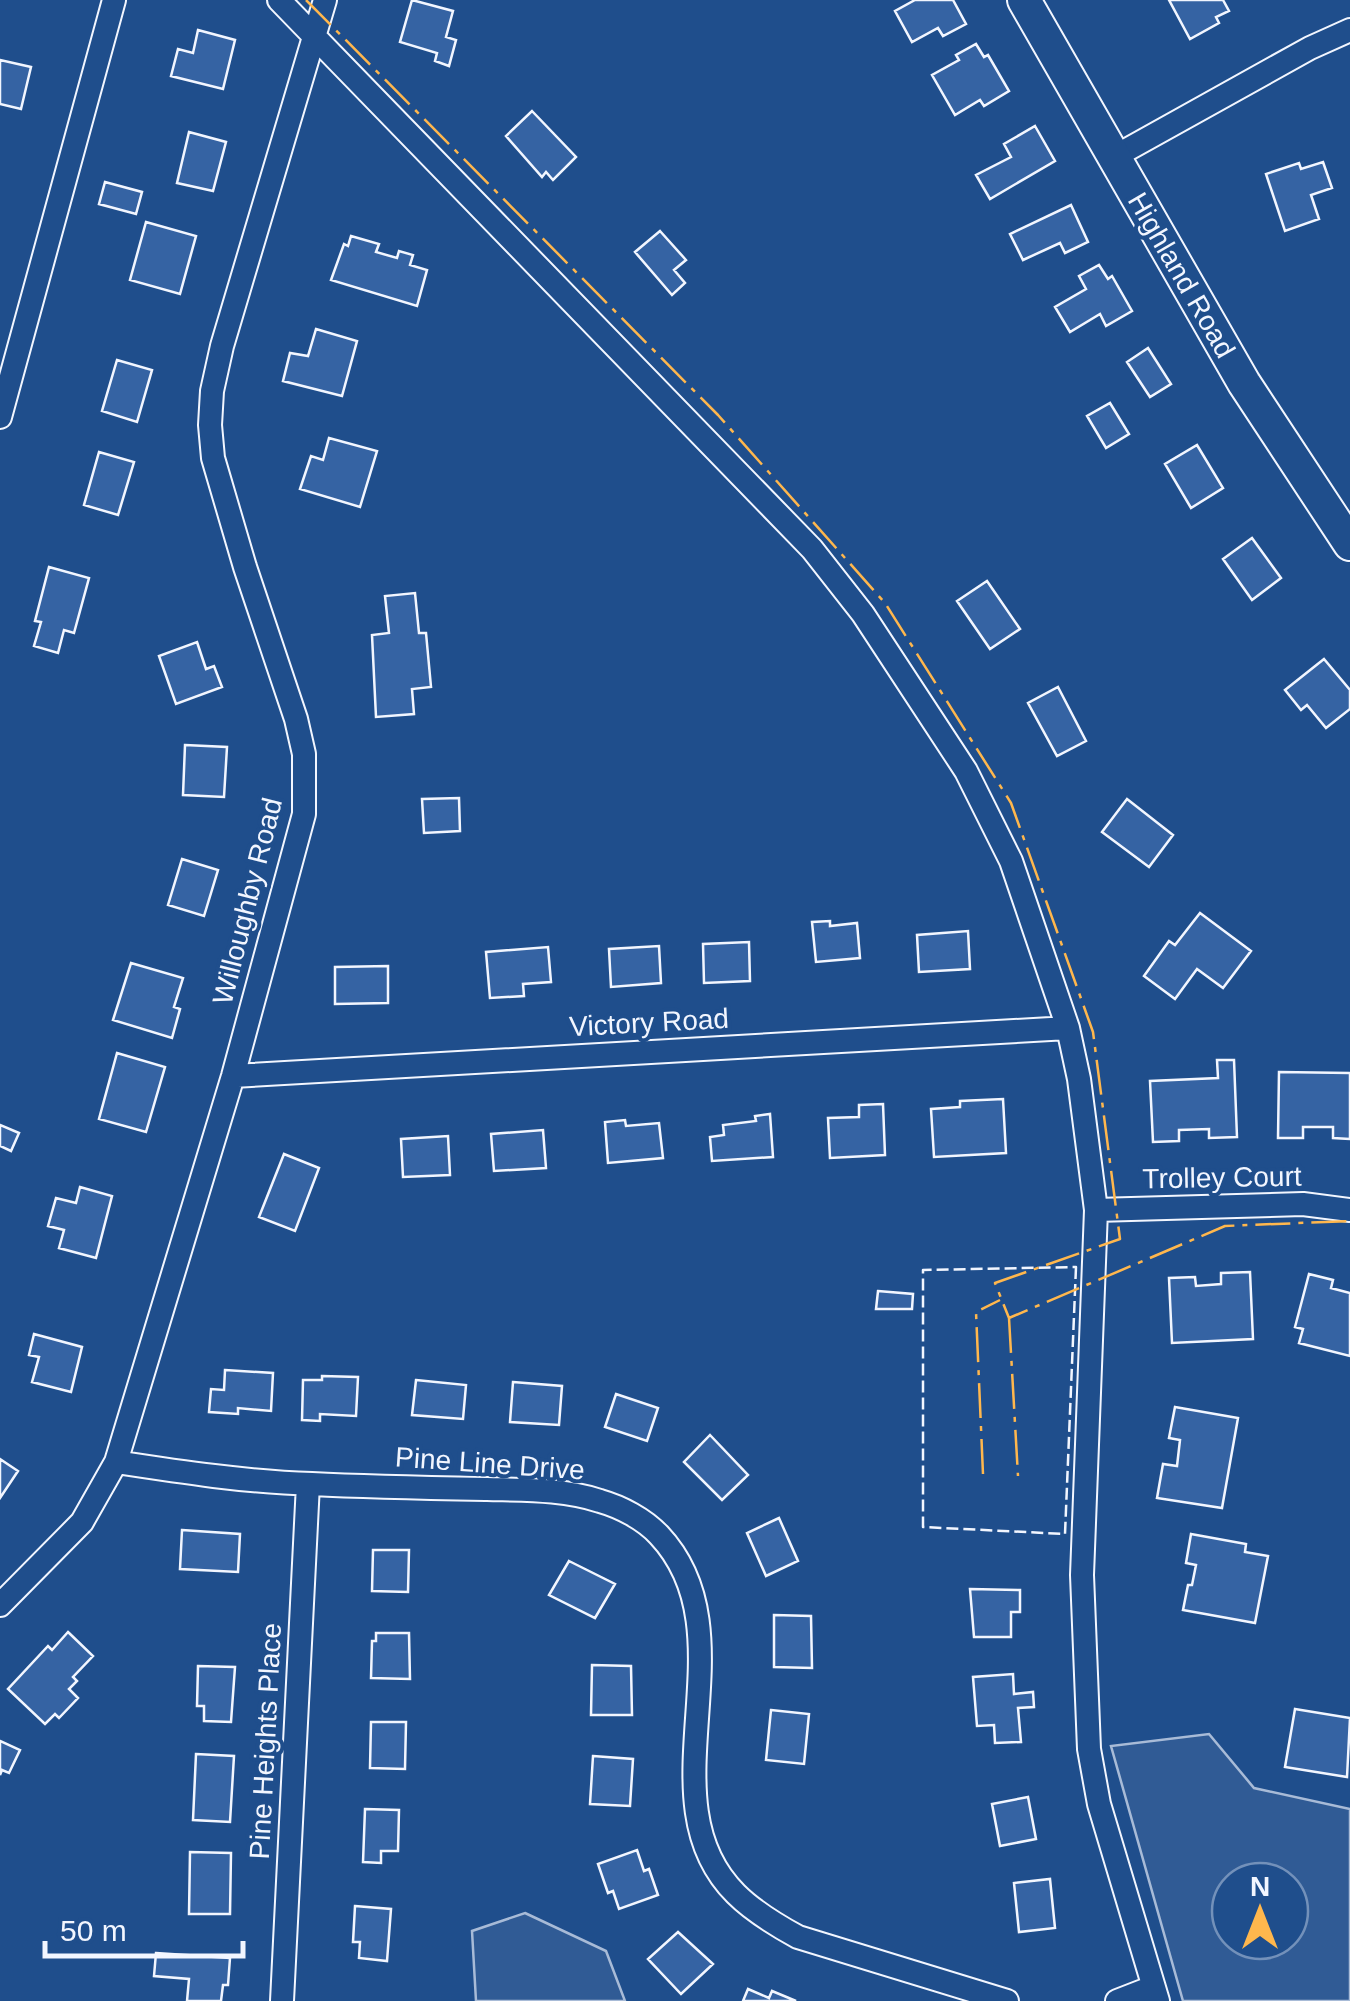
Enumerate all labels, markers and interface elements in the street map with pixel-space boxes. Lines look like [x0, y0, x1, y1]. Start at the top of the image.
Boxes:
street label: Highland Road [1122, 187, 1241, 363]
street label: Willoughby Road [207, 795, 288, 1008]
street label: Victory Road [568, 1003, 730, 1042]
street label: Trolley Court [1142, 1161, 1302, 1194]
street label: Pine Line Drive [394, 1441, 586, 1486]
street label: Pine Heights Place [244, 1622, 287, 1860]
north arrow [1210, 1861, 1310, 1961]
text: N [1250, 1871, 1270, 1902]
scale bar [45, 1896, 242, 1958]
text: 50 m [60, 1914, 127, 1947]

